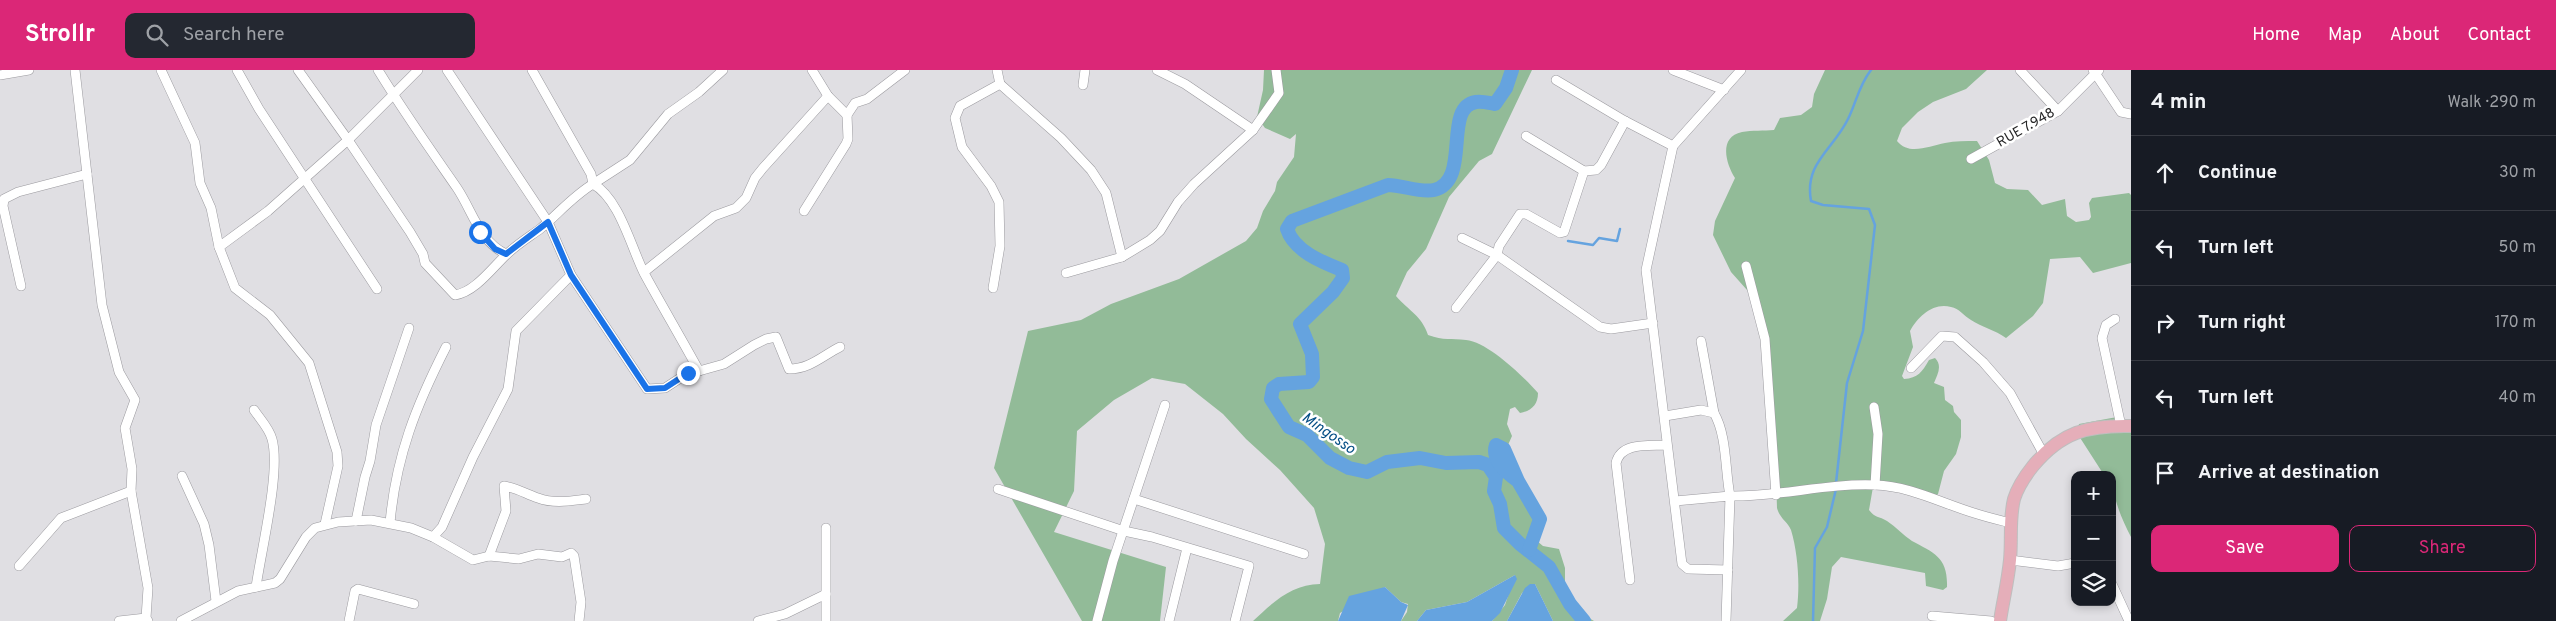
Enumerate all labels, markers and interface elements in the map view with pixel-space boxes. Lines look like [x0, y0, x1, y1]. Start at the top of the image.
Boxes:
search box [125, 13, 475, 58]
text: Strollr [25, 20, 95, 50]
icon: search [143, 21, 171, 49]
text: Search here [183, 23, 284, 47]
text: Home [2252, 24, 2300, 47]
text: Map [2328, 24, 2362, 47]
text: About [2390, 24, 2439, 47]
text: Contact [2467, 24, 2531, 47]
text: 4 min [2151, 89, 2207, 116]
text: Walk · 290 m [2448, 93, 2536, 113]
street label: RUE 7.948 [1994, 104, 2058, 152]
icon: ahead [2151, 159, 2179, 187]
text: Continue [2198, 161, 2277, 185]
text: 30 m [2499, 163, 2536, 183]
route start [469, 221, 492, 244]
icon: left [2151, 234, 2179, 262]
text: Turn left [2198, 236, 2274, 260]
text: 50 m [2499, 238, 2536, 258]
icon: right [2151, 309, 2179, 337]
text: Turn right [2198, 311, 2286, 335]
text: 170 m [2495, 313, 2536, 333]
route end [677, 362, 700, 385]
icon: left [2151, 384, 2179, 412]
text: Turn left [2198, 386, 2274, 410]
text: 40 m [2498, 388, 2536, 408]
water label: Mingosso [1298, 409, 1358, 459]
icon: arrive [2151, 459, 2179, 487]
text: Arrive at destination [2198, 461, 2379, 485]
map controls [2071, 471, 2116, 606]
button: + [2071, 471, 2116, 516]
button: − [2071, 516, 2116, 561]
button: Save [2151, 525, 2339, 572]
button: Share [2349, 525, 2536, 572]
button: layers [2071, 561, 2116, 606]

